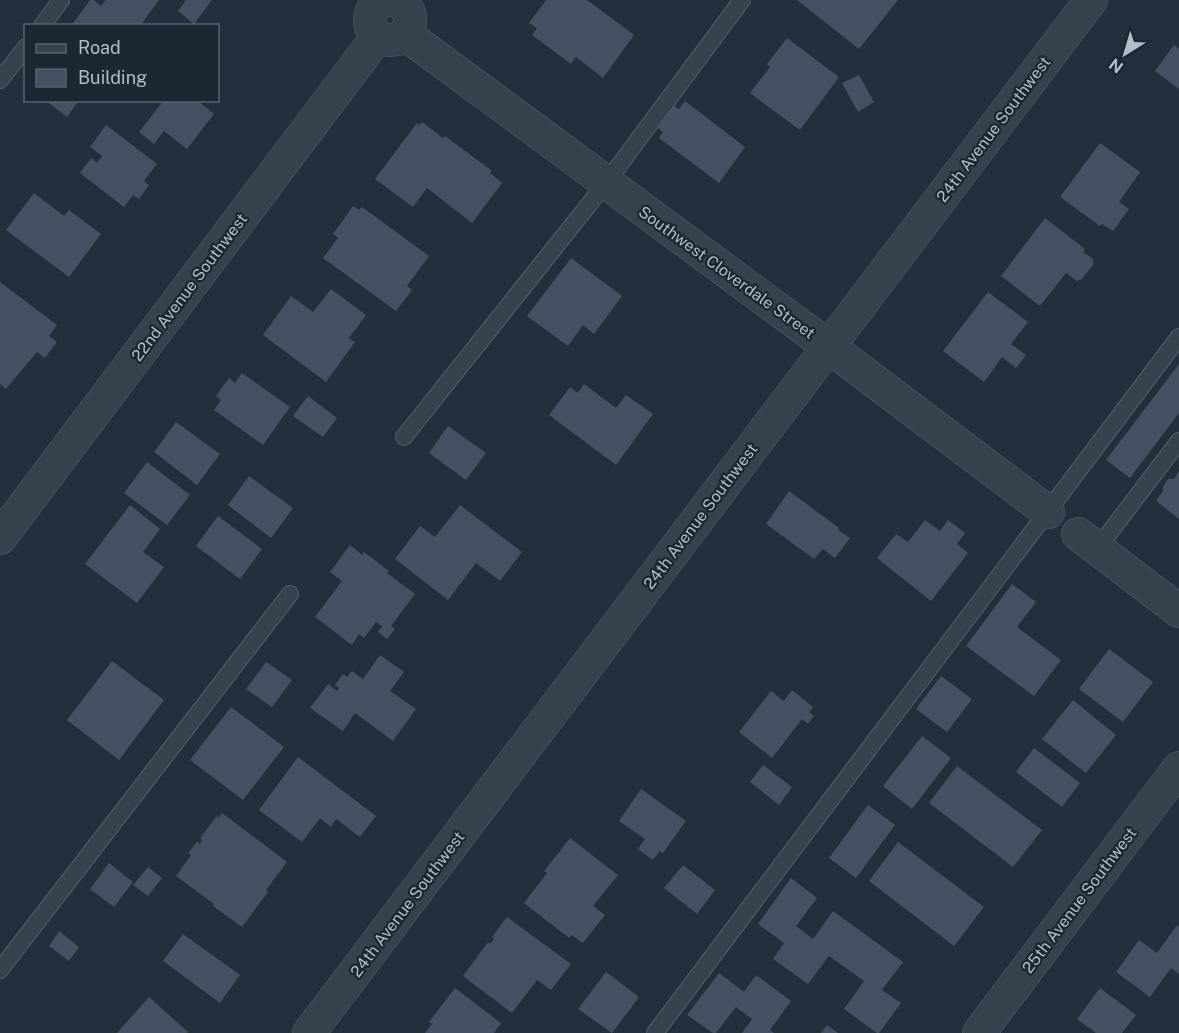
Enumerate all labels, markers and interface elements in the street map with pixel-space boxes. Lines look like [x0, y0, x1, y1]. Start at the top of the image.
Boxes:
legend [24, 24, 219, 102]
north arrow [1095, 24, 1155, 84]
text: Road [78, 37, 121, 58]
street label: 24th Avenue Southwest [932, 53, 1054, 206]
text: N [1106, 54, 1127, 77]
text: Building [78, 67, 147, 88]
street label: Southwest Cloverdale Street [635, 202, 819, 343]
street label: 22nd Avenue Southwest [128, 210, 251, 365]
street label: 24th Avenue Southwest [639, 440, 761, 593]
street label: 25th Avenue Southwest [1018, 824, 1140, 977]
street label: 24th Avenue Southwest [346, 828, 468, 981]

